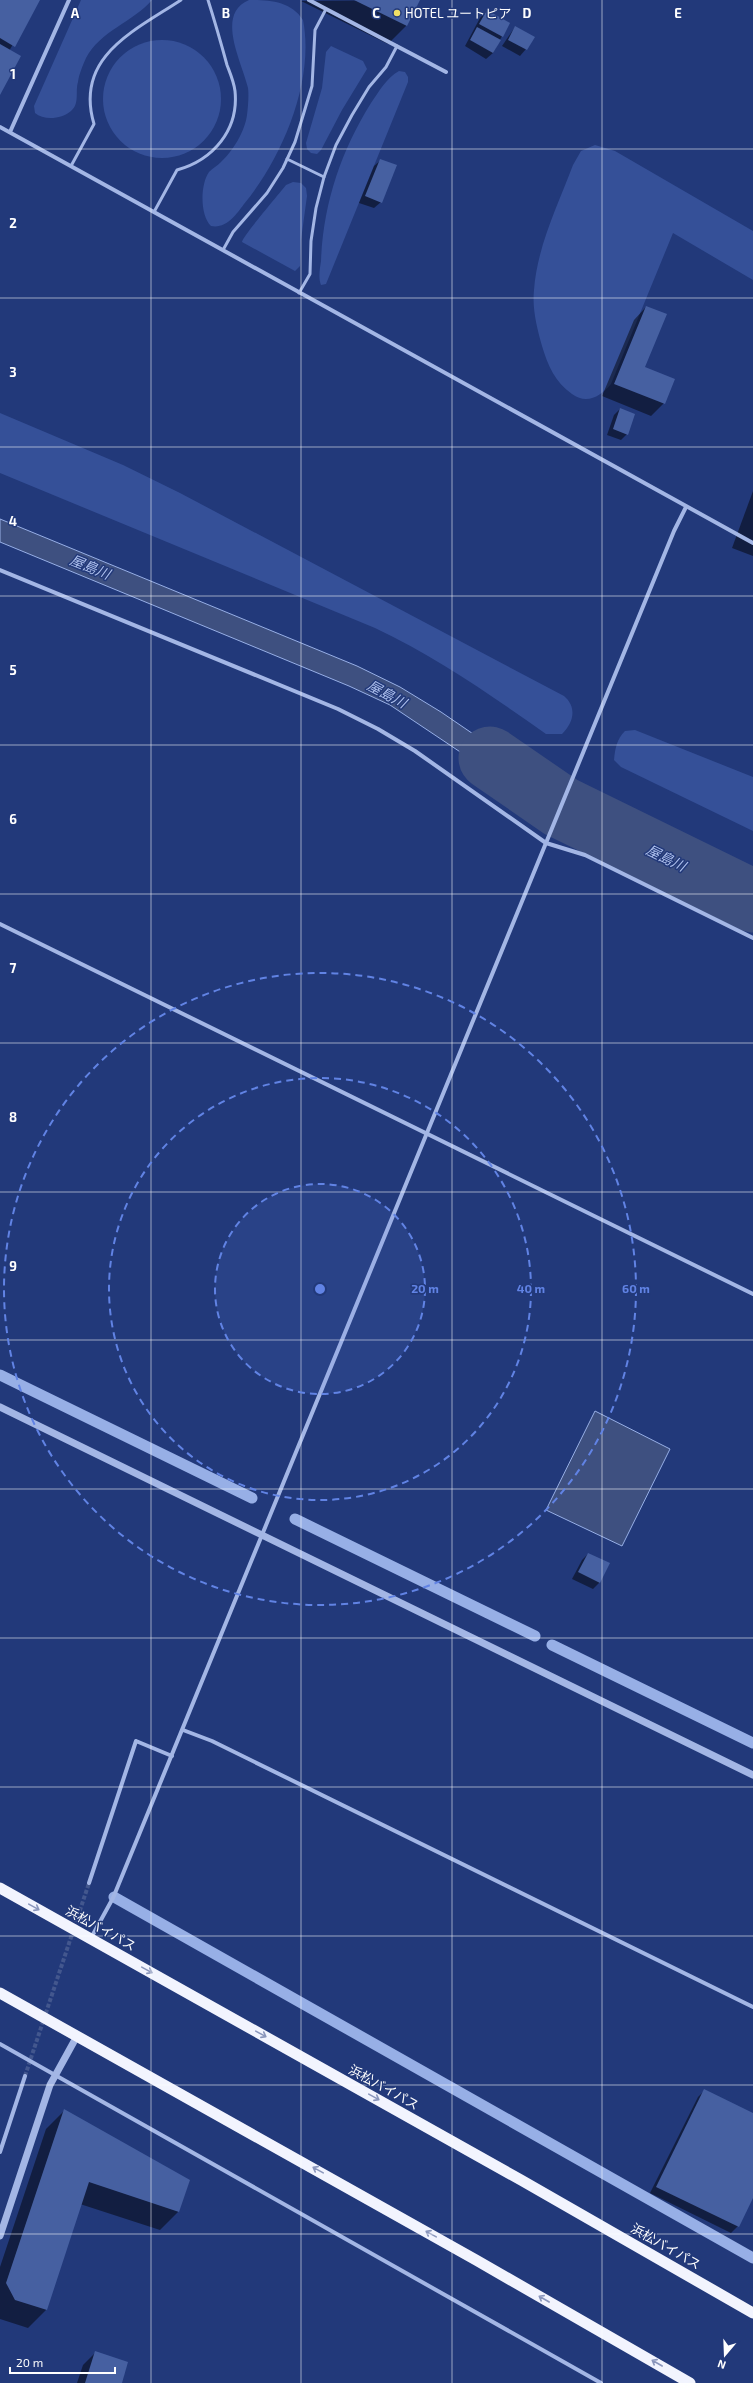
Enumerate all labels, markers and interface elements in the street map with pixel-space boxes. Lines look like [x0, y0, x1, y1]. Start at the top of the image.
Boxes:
text: A [71, 5, 80, 21]
text: B [222, 5, 230, 21]
text: C [372, 5, 380, 21]
place label: HOTEL ユートピア [405, 5, 511, 21]
text: D [523, 5, 532, 21]
text: E [674, 5, 682, 21]
marker: HOTEL ユートピア [392, 8, 402, 18]
text: 1 [10, 66, 16, 82]
text: 2 [9, 215, 17, 231]
text: 3 [9, 364, 17, 380]
text: 4 [9, 513, 17, 529]
water label: 屋島川 [68, 551, 115, 583]
text: 5 [9, 662, 17, 678]
water label: 屋島川 [365, 676, 412, 712]
text: 6 [9, 811, 17, 827]
water label: 屋島川 [644, 841, 691, 875]
text: 7 [10, 960, 17, 976]
text: 8 [9, 1109, 17, 1125]
text: 9 [9, 1258, 17, 1274]
text: 20 m [411, 1281, 439, 1295]
text: 40 m [517, 1281, 545, 1295]
text: 60 m [622, 1281, 650, 1295]
centre of rings [313, 1282, 327, 1296]
street label: 浜松バイパス [63, 1902, 139, 1954]
one-way arrow [28, 1903, 40, 1911]
one-way arrow [141, 1967, 153, 1975]
one-way arrow [255, 2030, 267, 2038]
street label: 浜松バイパス [346, 2061, 422, 2113]
one-way arrow [368, 2094, 380, 2102]
one-way arrow [312, 2166, 324, 2174]
street label: 浜松バイパス [628, 2220, 704, 2272]
one-way arrow [425, 2230, 437, 2238]
one-way arrow [538, 2294, 550, 2302]
north arrow [705, 2335, 745, 2375]
scale bar [10, 2349, 115, 2375]
text: 20 m [16, 2355, 43, 2369]
text: N [716, 2357, 727, 2372]
one-way arrow [651, 2359, 663, 2367]

